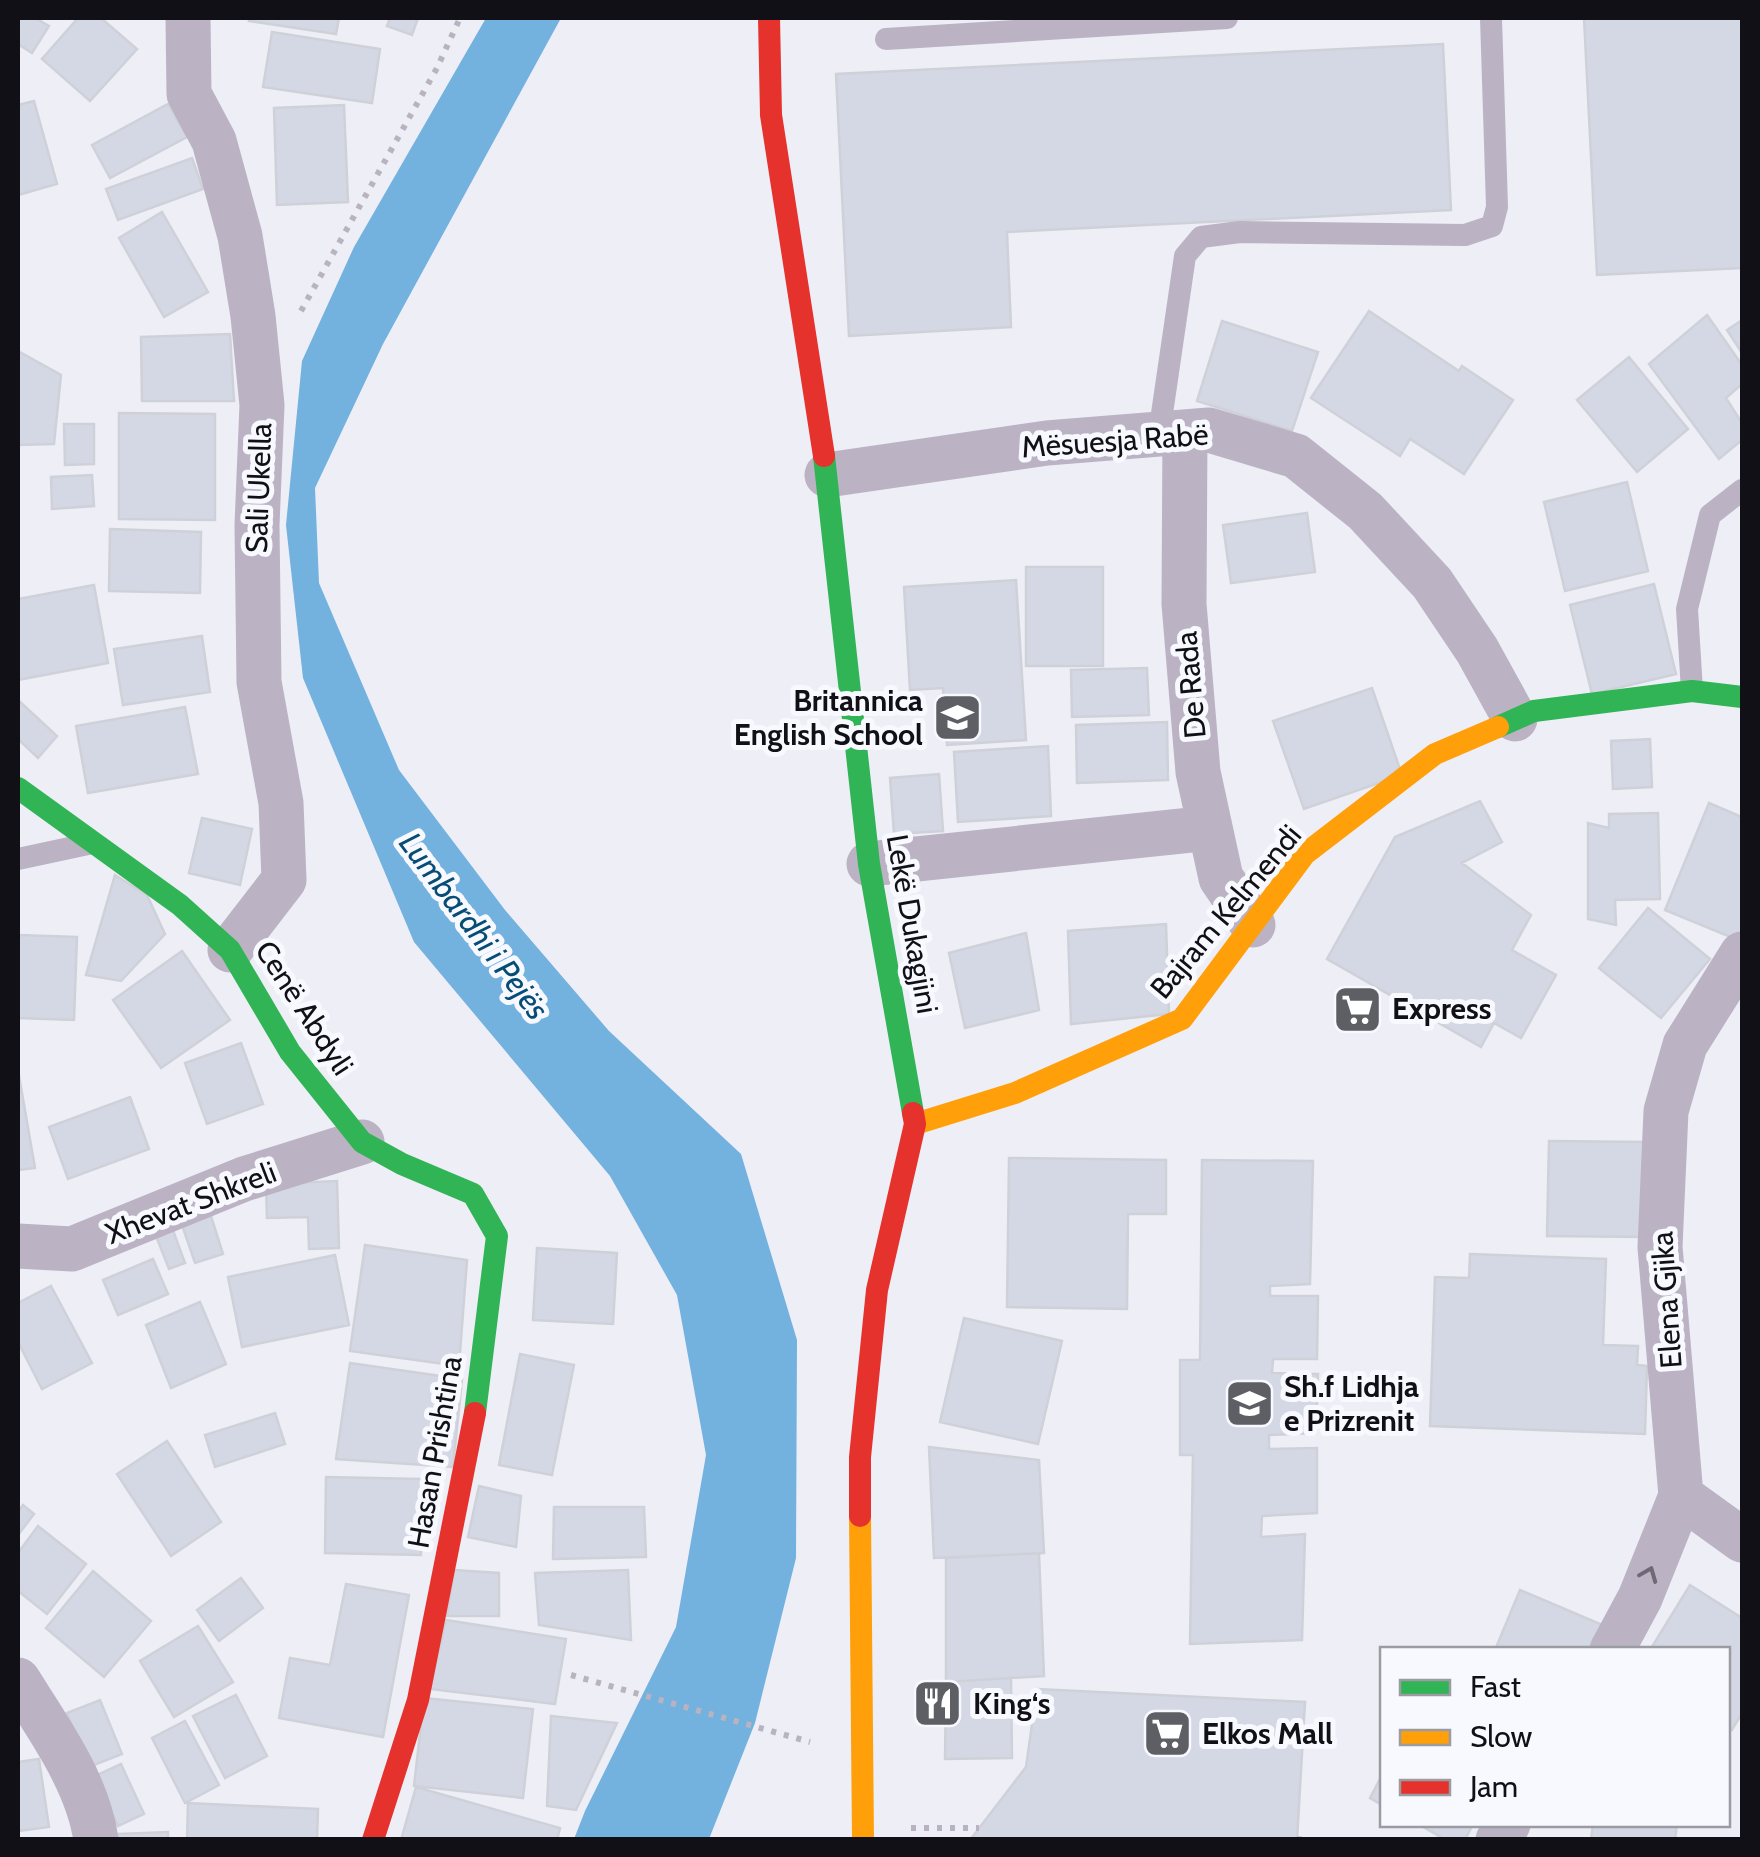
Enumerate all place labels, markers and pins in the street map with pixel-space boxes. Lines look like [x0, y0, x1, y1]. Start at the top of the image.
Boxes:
place label: Britannica English School [734, 682, 923, 753]
school or university icon: Britannica English School [932, 692, 984, 744]
supermarket icon: Express [1331, 983, 1383, 1035]
place label: Express [1392, 990, 1491, 1027]
place label: Sh.f Lidhja e Prizrenit [1284, 1368, 1419, 1439]
school or university icon: Sh.f Lidhja e Prizrenit [1223, 1378, 1275, 1430]
restaurant icon: King‘s [912, 1678, 964, 1730]
place label: King‘s [973, 1685, 1051, 1722]
supermarket icon: Elkos Mall [1141, 1708, 1193, 1760]
place label: Elkos Mall [1202, 1715, 1333, 1752]

